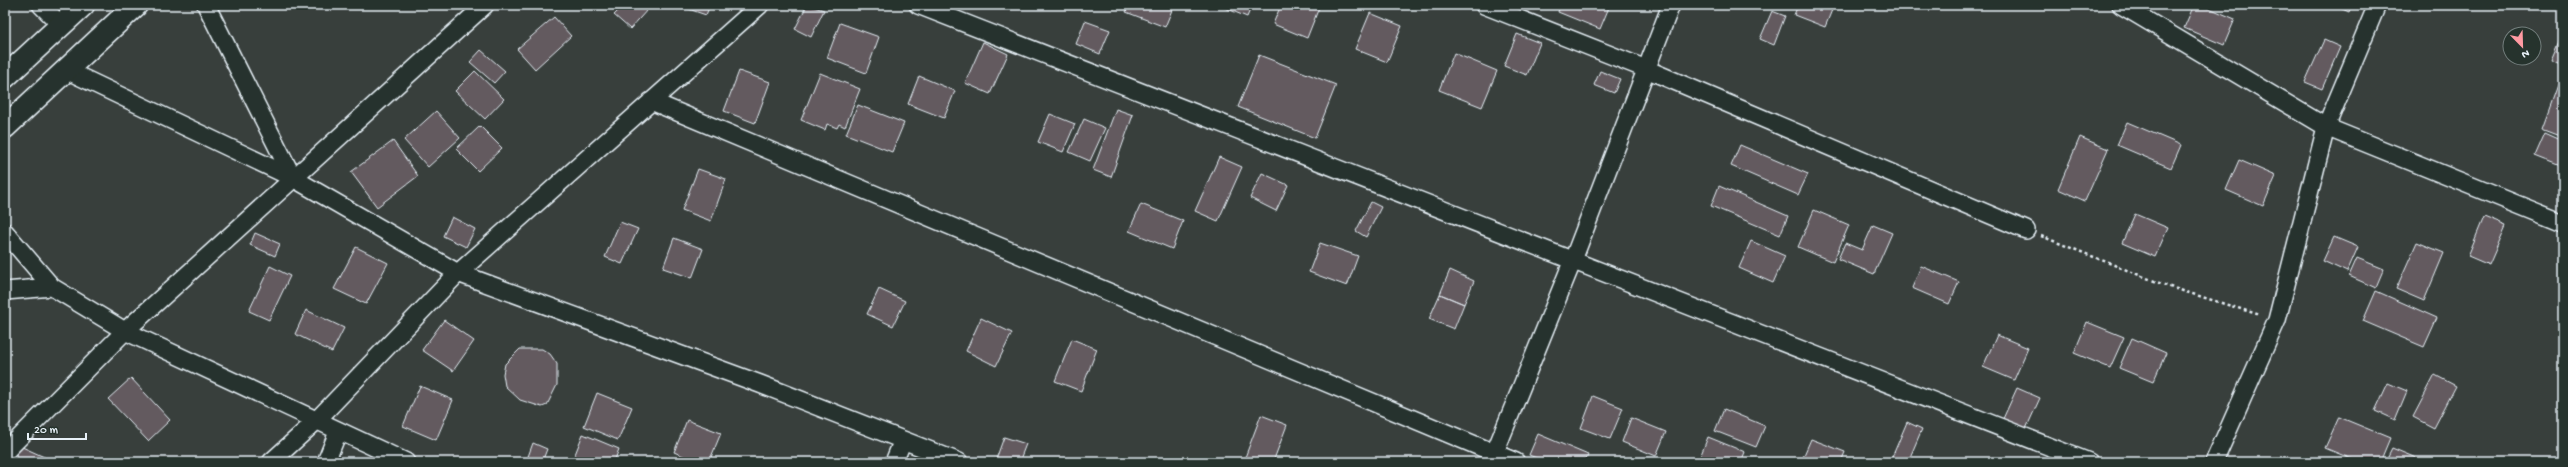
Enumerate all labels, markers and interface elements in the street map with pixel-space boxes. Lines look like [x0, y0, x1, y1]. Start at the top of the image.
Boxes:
north arrow [2502, 26, 2542, 66]
text: N [2519, 46, 2531, 60]
scale bar [28, 415, 86, 441]
text: 20 m [34, 424, 59, 438]

